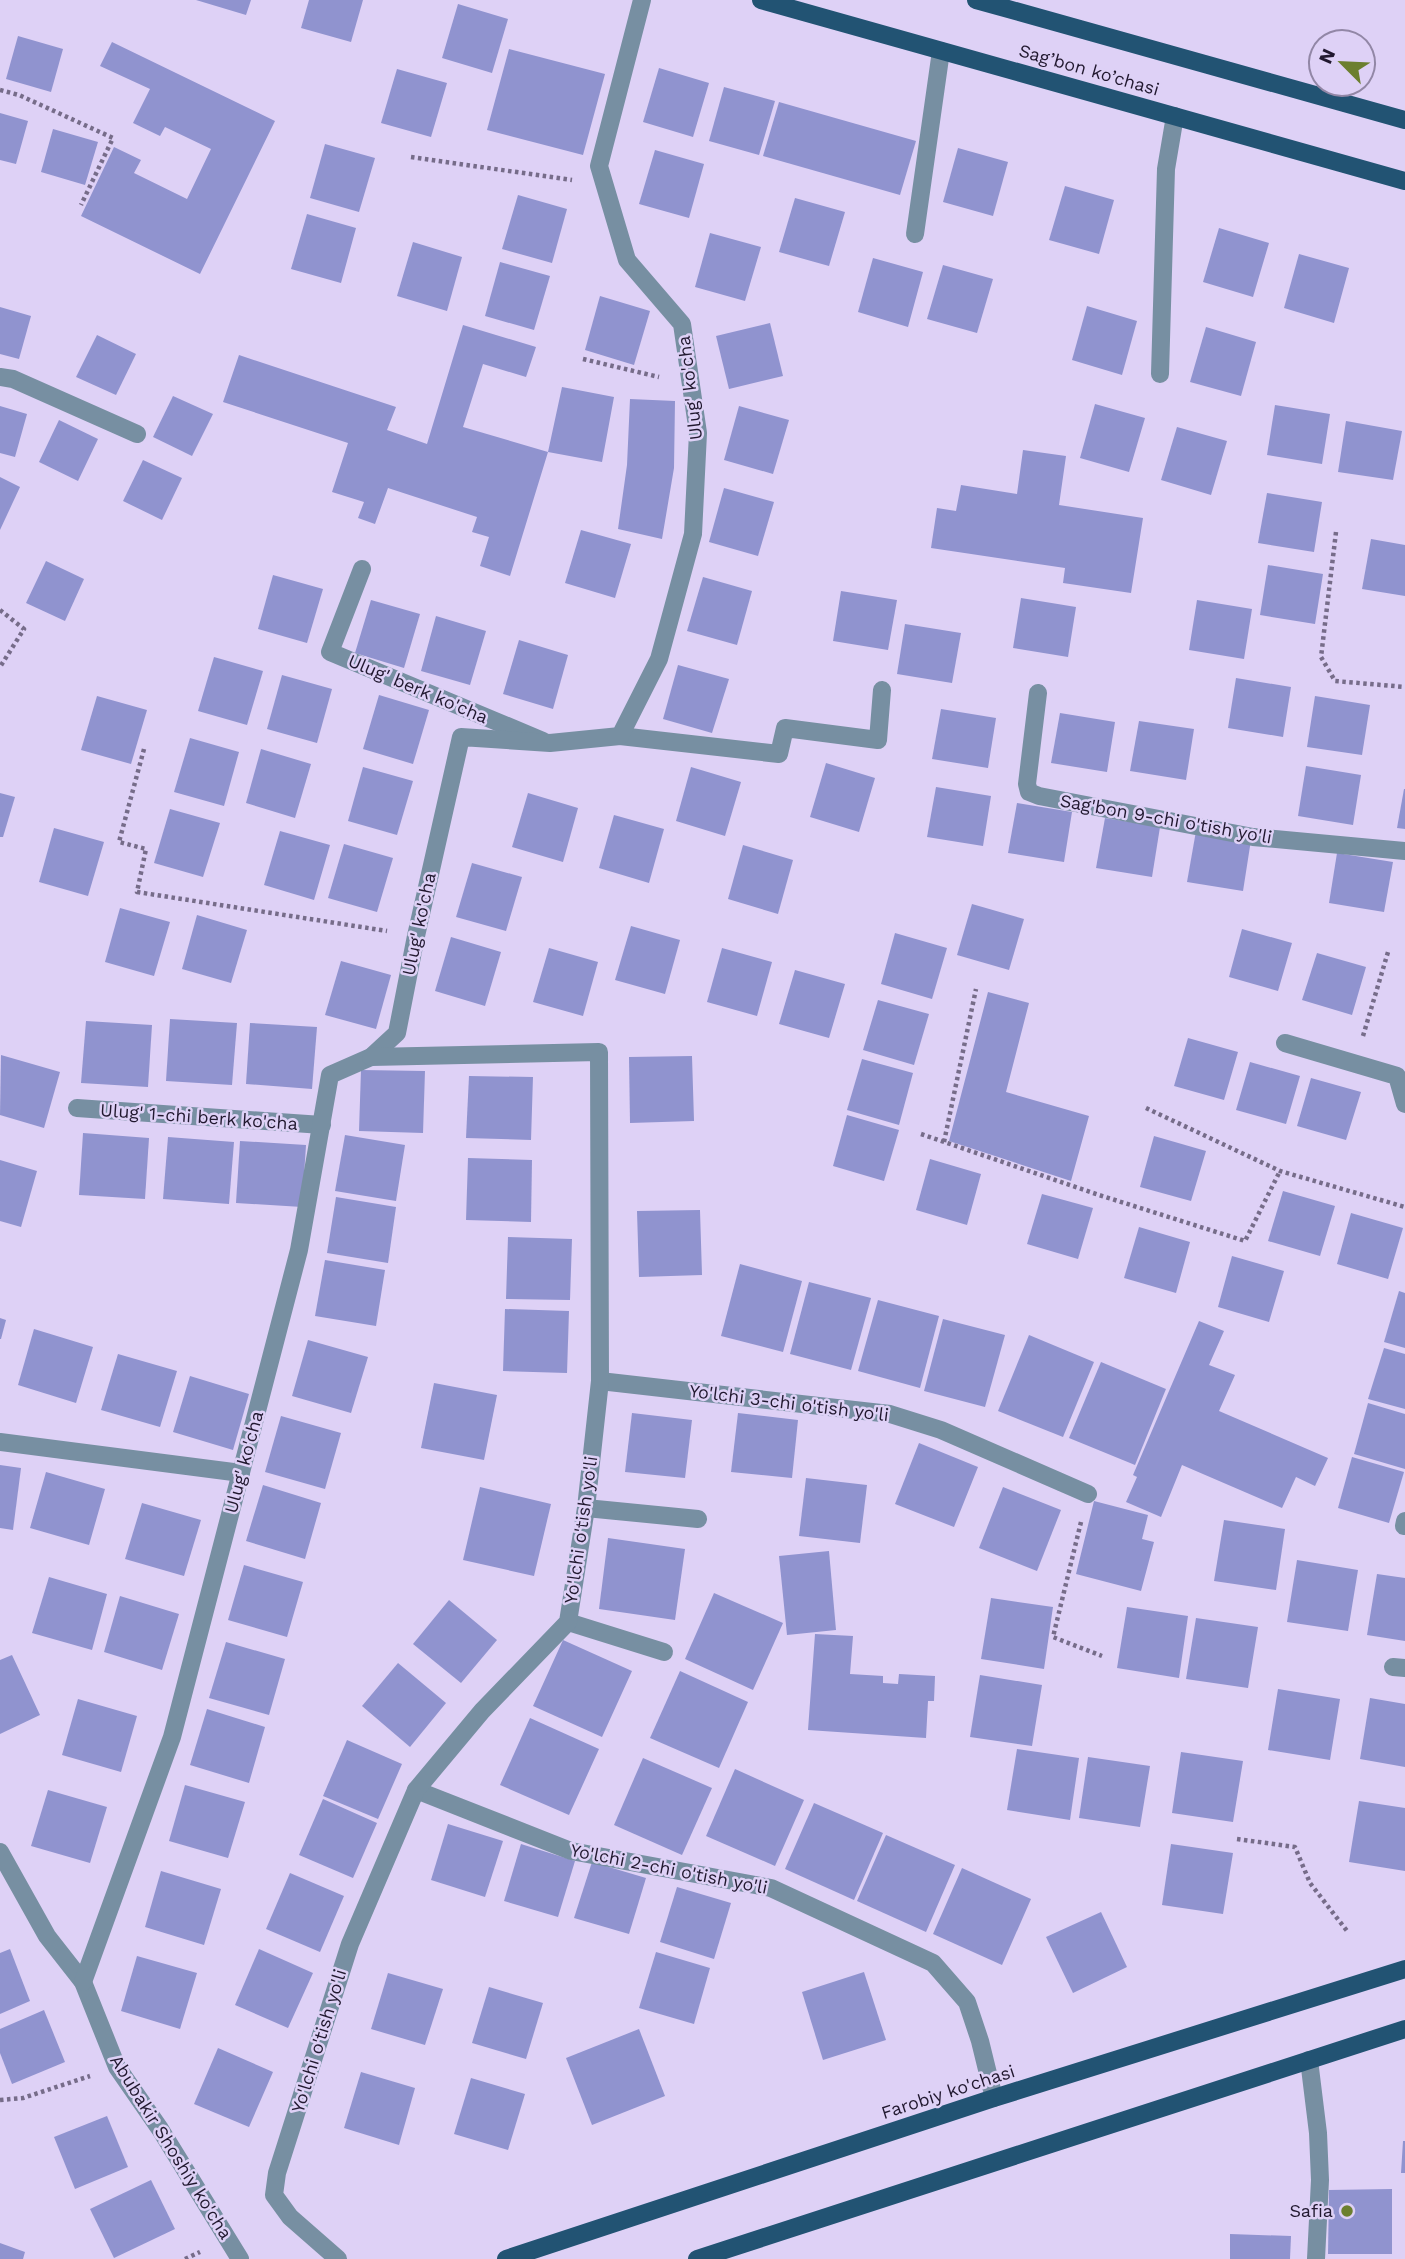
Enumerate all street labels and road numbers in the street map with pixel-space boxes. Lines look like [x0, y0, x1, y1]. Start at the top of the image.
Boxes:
street label: Sag’bon ko’chasi [1017, 39, 1162, 100]
street label: Ulug' ko'cha [673, 335, 706, 441]
street label: Ulug' berk ko'cha [345, 650, 491, 727]
street label: Sag'bon 9-chi o'tish yo'li [1058, 790, 1274, 848]
street label: Ulug' ko'cha [397, 870, 440, 977]
street label: Ulug' 1-chi berk ko'cha [100, 1099, 298, 1134]
street label: Yo'lchi 3-chi o'tish yo'li [688, 1380, 890, 1425]
street label: Ulug' ko'cha [220, 1408, 267, 1515]
street label: Yo'lchi o'tish yo'li [560, 1455, 601, 1605]
street label: Yo'lchi 2-chi o'tish yo'li [569, 1839, 769, 1898]
street label: Yo'lchi o'tish yo'li [287, 1967, 350, 2115]
street label: Abubakir Shoshiy ko'cha [106, 2051, 237, 2243]
street label: Farobiy ko'chasi [878, 2060, 1017, 2123]

